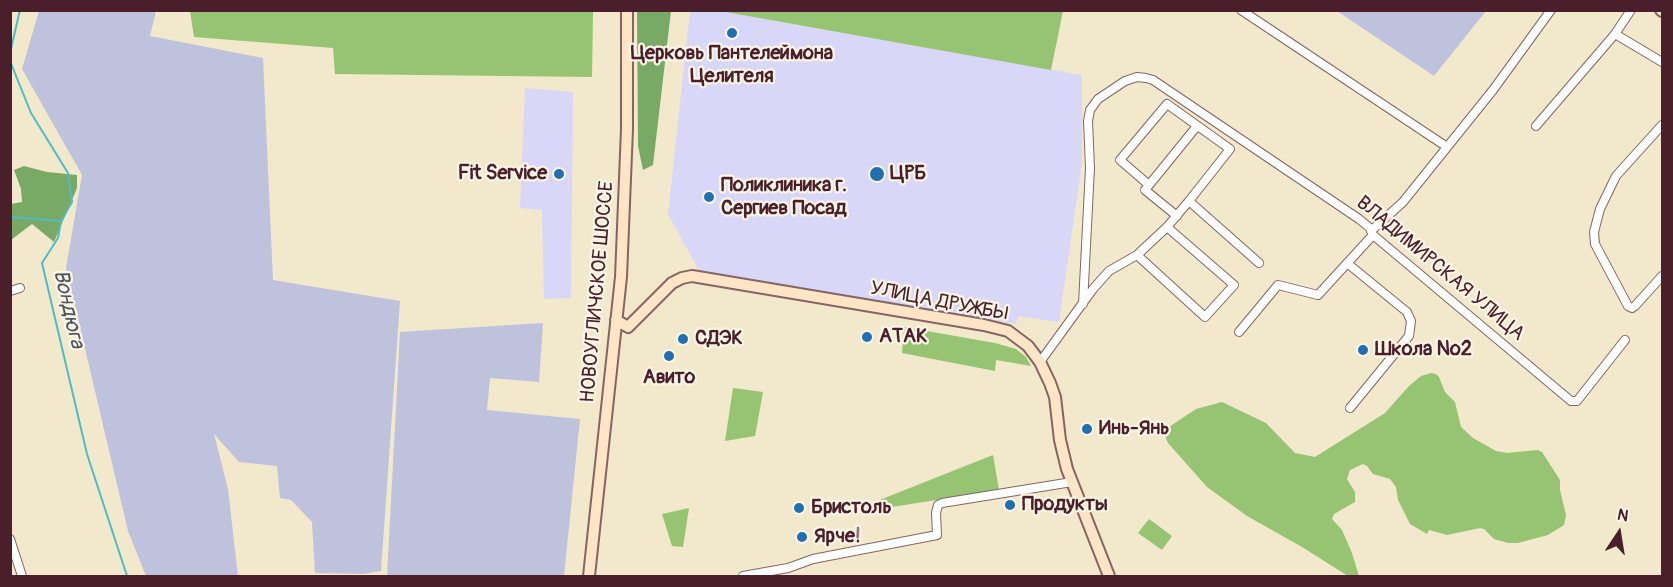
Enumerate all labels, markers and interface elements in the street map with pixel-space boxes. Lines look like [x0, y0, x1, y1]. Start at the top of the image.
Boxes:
marker: Церковь Пантелеймона Целителя [725, 26, 739, 40]
place label: Церковь Пантелеймона Целителя [631, 42, 833, 89]
place label: Fit Service [458, 162, 547, 186]
place label: ЦРБ [890, 162, 926, 186]
marker: ЦРБ [868, 165, 886, 183]
marker: Fit Service [552, 167, 566, 181]
place label: Поликлиника г. Сергиев Посад [721, 174, 847, 221]
street label: НОВОУГЛИЧСКОЕ ШОССЕ [576, 180, 620, 404]
marker: Поликлиника г. Сергиев Посад [702, 190, 716, 204]
street label: ВЛАДИМИРСКАЯ УЛИЦА [1351, 191, 1529, 347]
water label: Вондюга [47, 267, 89, 351]
street label: УЛИЦА ДРУЖБЫ [868, 277, 1010, 327]
place label: АТАК [879, 325, 928, 349]
place label: СДЭК [695, 327, 743, 351]
marker: АТАК [860, 330, 874, 344]
marker: СДЭК [676, 332, 690, 346]
place label: Школа №2 [1375, 338, 1472, 362]
marker: Школа №2 [1356, 343, 1370, 357]
marker: Авито [662, 349, 676, 363]
place label: Авито [643, 366, 695, 390]
place label: Инь-Янь [1099, 417, 1169, 441]
marker: Инь-Янь [1080, 422, 1094, 436]
place label: Продукты [1022, 493, 1108, 517]
place label: Бристоль [811, 496, 892, 520]
marker: Продукты [1003, 498, 1017, 512]
marker: Бристоль [792, 501, 806, 515]
north arrow [1589, 503, 1649, 563]
text: N [1615, 504, 1630, 526]
place label: Ярче! [814, 525, 861, 549]
marker: Ярче! [795, 530, 809, 544]

